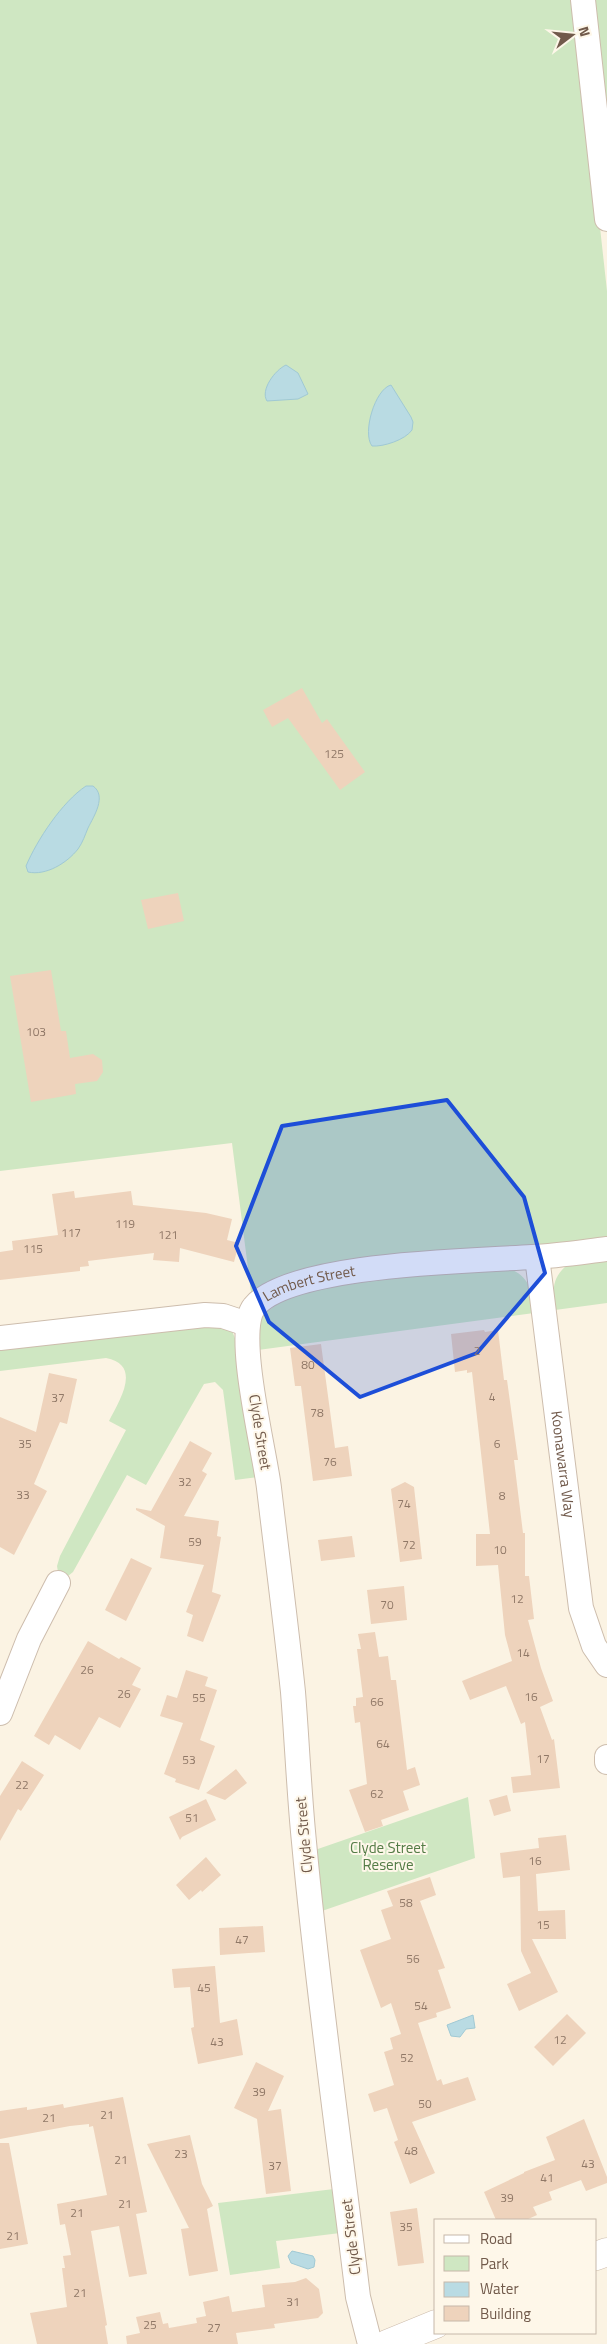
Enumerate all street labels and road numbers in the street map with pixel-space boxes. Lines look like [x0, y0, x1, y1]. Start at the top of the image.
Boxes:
street label: Lambert Street [258, 1259, 357, 1307]
street label: Clyde Street [243, 1392, 278, 1472]
street label: Koonawarra Way [545, 1409, 582, 1519]
street label: Clyde Street [289, 1795, 318, 1874]
street label: Clyde Street [334, 2197, 367, 2276]

